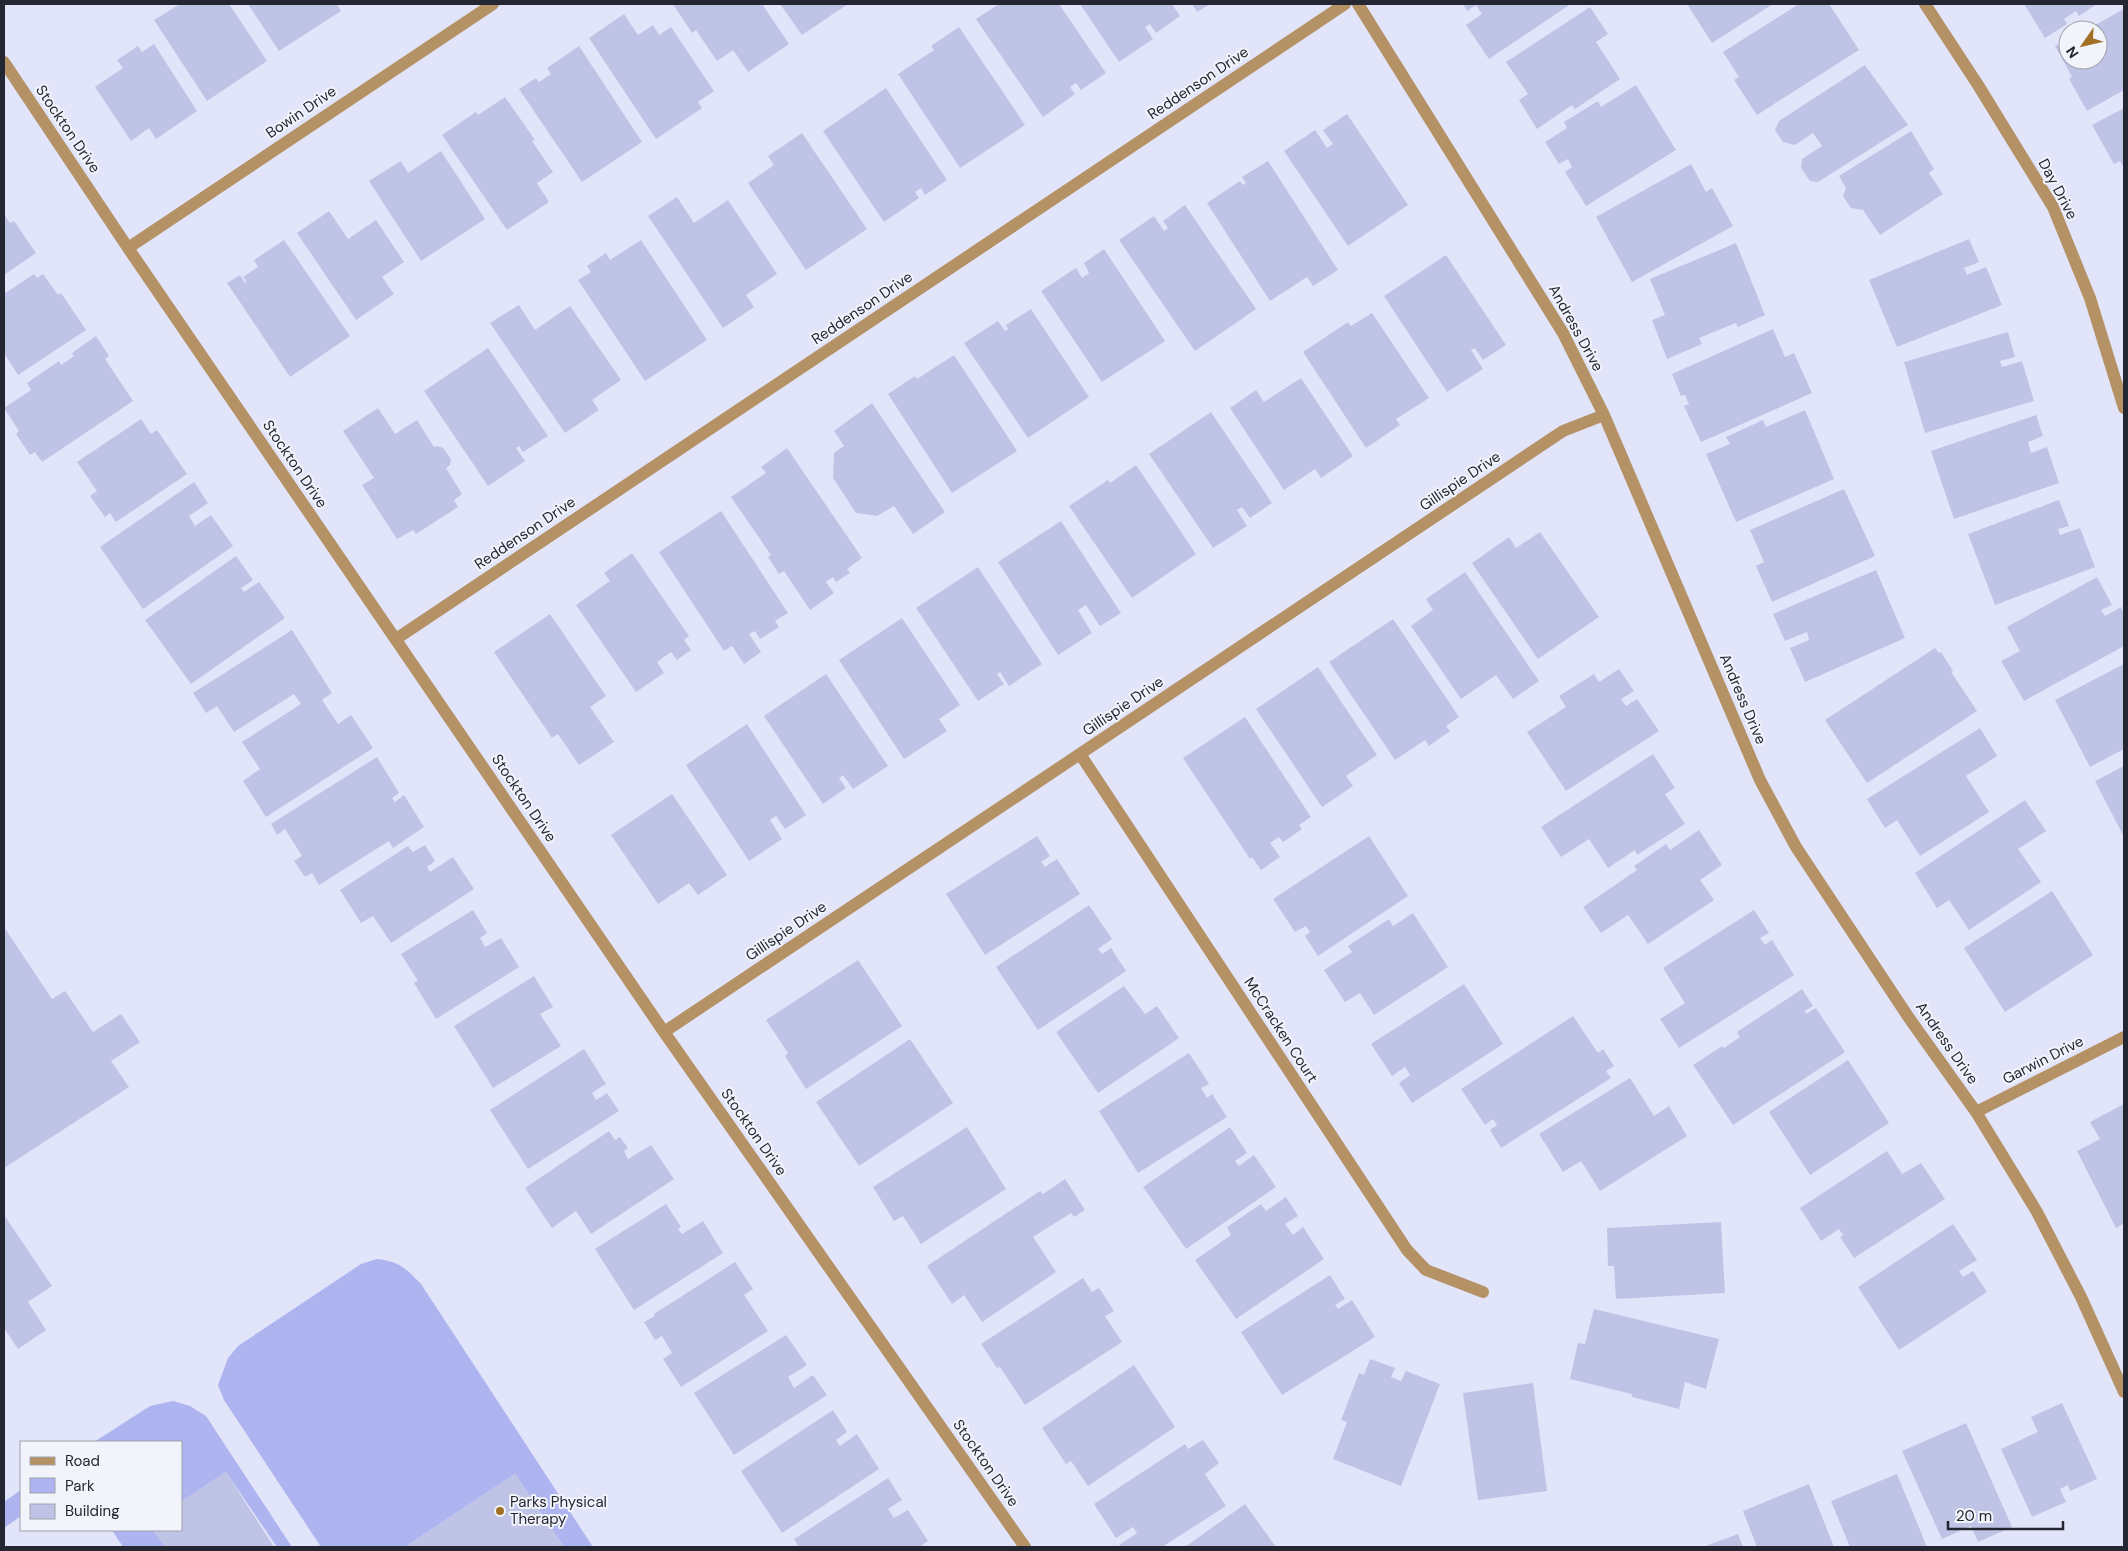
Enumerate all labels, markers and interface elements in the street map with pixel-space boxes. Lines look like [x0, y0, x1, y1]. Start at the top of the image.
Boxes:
north arrow [2058, 20, 2108, 70]
street label: Reddenson Drive [1144, 42, 1252, 124]
text: N [2062, 43, 2083, 62]
street label: Stockton Drive [31, 81, 105, 177]
street label: Bowin Drive [262, 81, 340, 143]
street label: Day Drive [2034, 155, 2082, 223]
street label: Reddenson Drive [808, 267, 916, 349]
street label: Andress Drive [1544, 281, 1608, 375]
street label: Stockton Drive [258, 416, 332, 512]
street label: Gillispie Drive [1416, 446, 1504, 516]
street label: Reddenson Drive [471, 492, 579, 574]
street label: Andress Drive [1715, 651, 1771, 747]
street label: Gillispie Drive [1079, 671, 1167, 741]
street label: Stockton Drive [487, 750, 561, 846]
street label: Gillispie Drive [742, 896, 830, 966]
street label: McCracken Court [1239, 973, 1323, 1087]
street label: Andress Drive [1911, 998, 1983, 1088]
street label: Garwin Drive [1999, 1031, 2087, 1089]
street label: Stockton Drive [717, 1084, 791, 1180]
street label: Stockton Drive [949, 1415, 1023, 1511]
legend [20, 1441, 182, 1531]
text: Road [65, 1451, 100, 1471]
text: Park [65, 1476, 95, 1496]
place label: Parks Physical Therapy [510, 1492, 607, 1529]
scale bar [1948, 1498, 2063, 1530]
text: Building [65, 1501, 120, 1521]
marker: Parks Physical Therapy [494, 1505, 506, 1517]
text: 20 m [1956, 1506, 1992, 1526]

